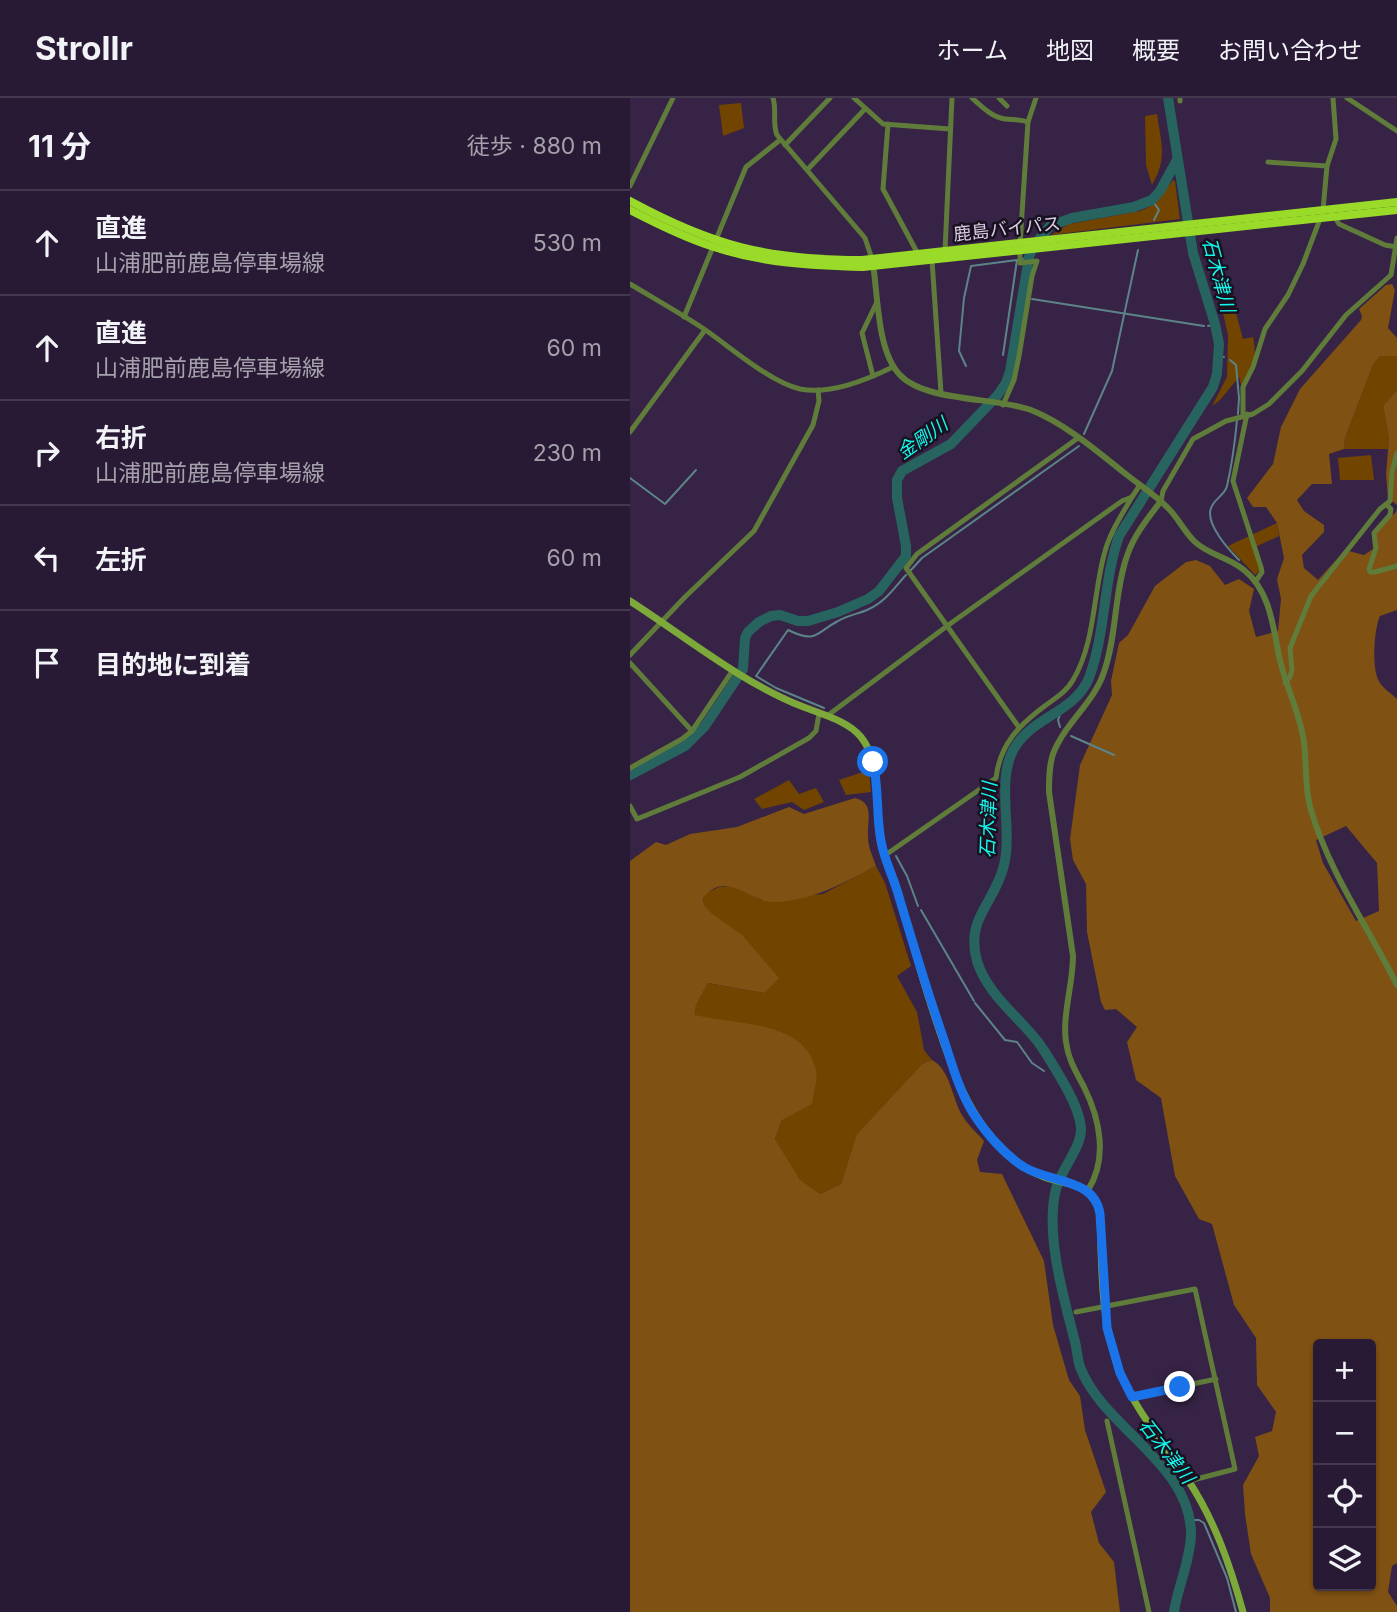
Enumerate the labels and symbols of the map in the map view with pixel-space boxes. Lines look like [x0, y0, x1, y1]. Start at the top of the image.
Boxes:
street label: 鹿島バイパス [952, 212, 1062, 245]
water label: 石木津川 [1198, 235, 1240, 317]
water label: 金剛川 [892, 411, 954, 464]
route start [857, 746, 888, 777]
water label: 石木津川 [976, 780, 1001, 858]
route end [1164, 1371, 1195, 1402]
water label: 石木津川 [1134, 1414, 1200, 1490]

